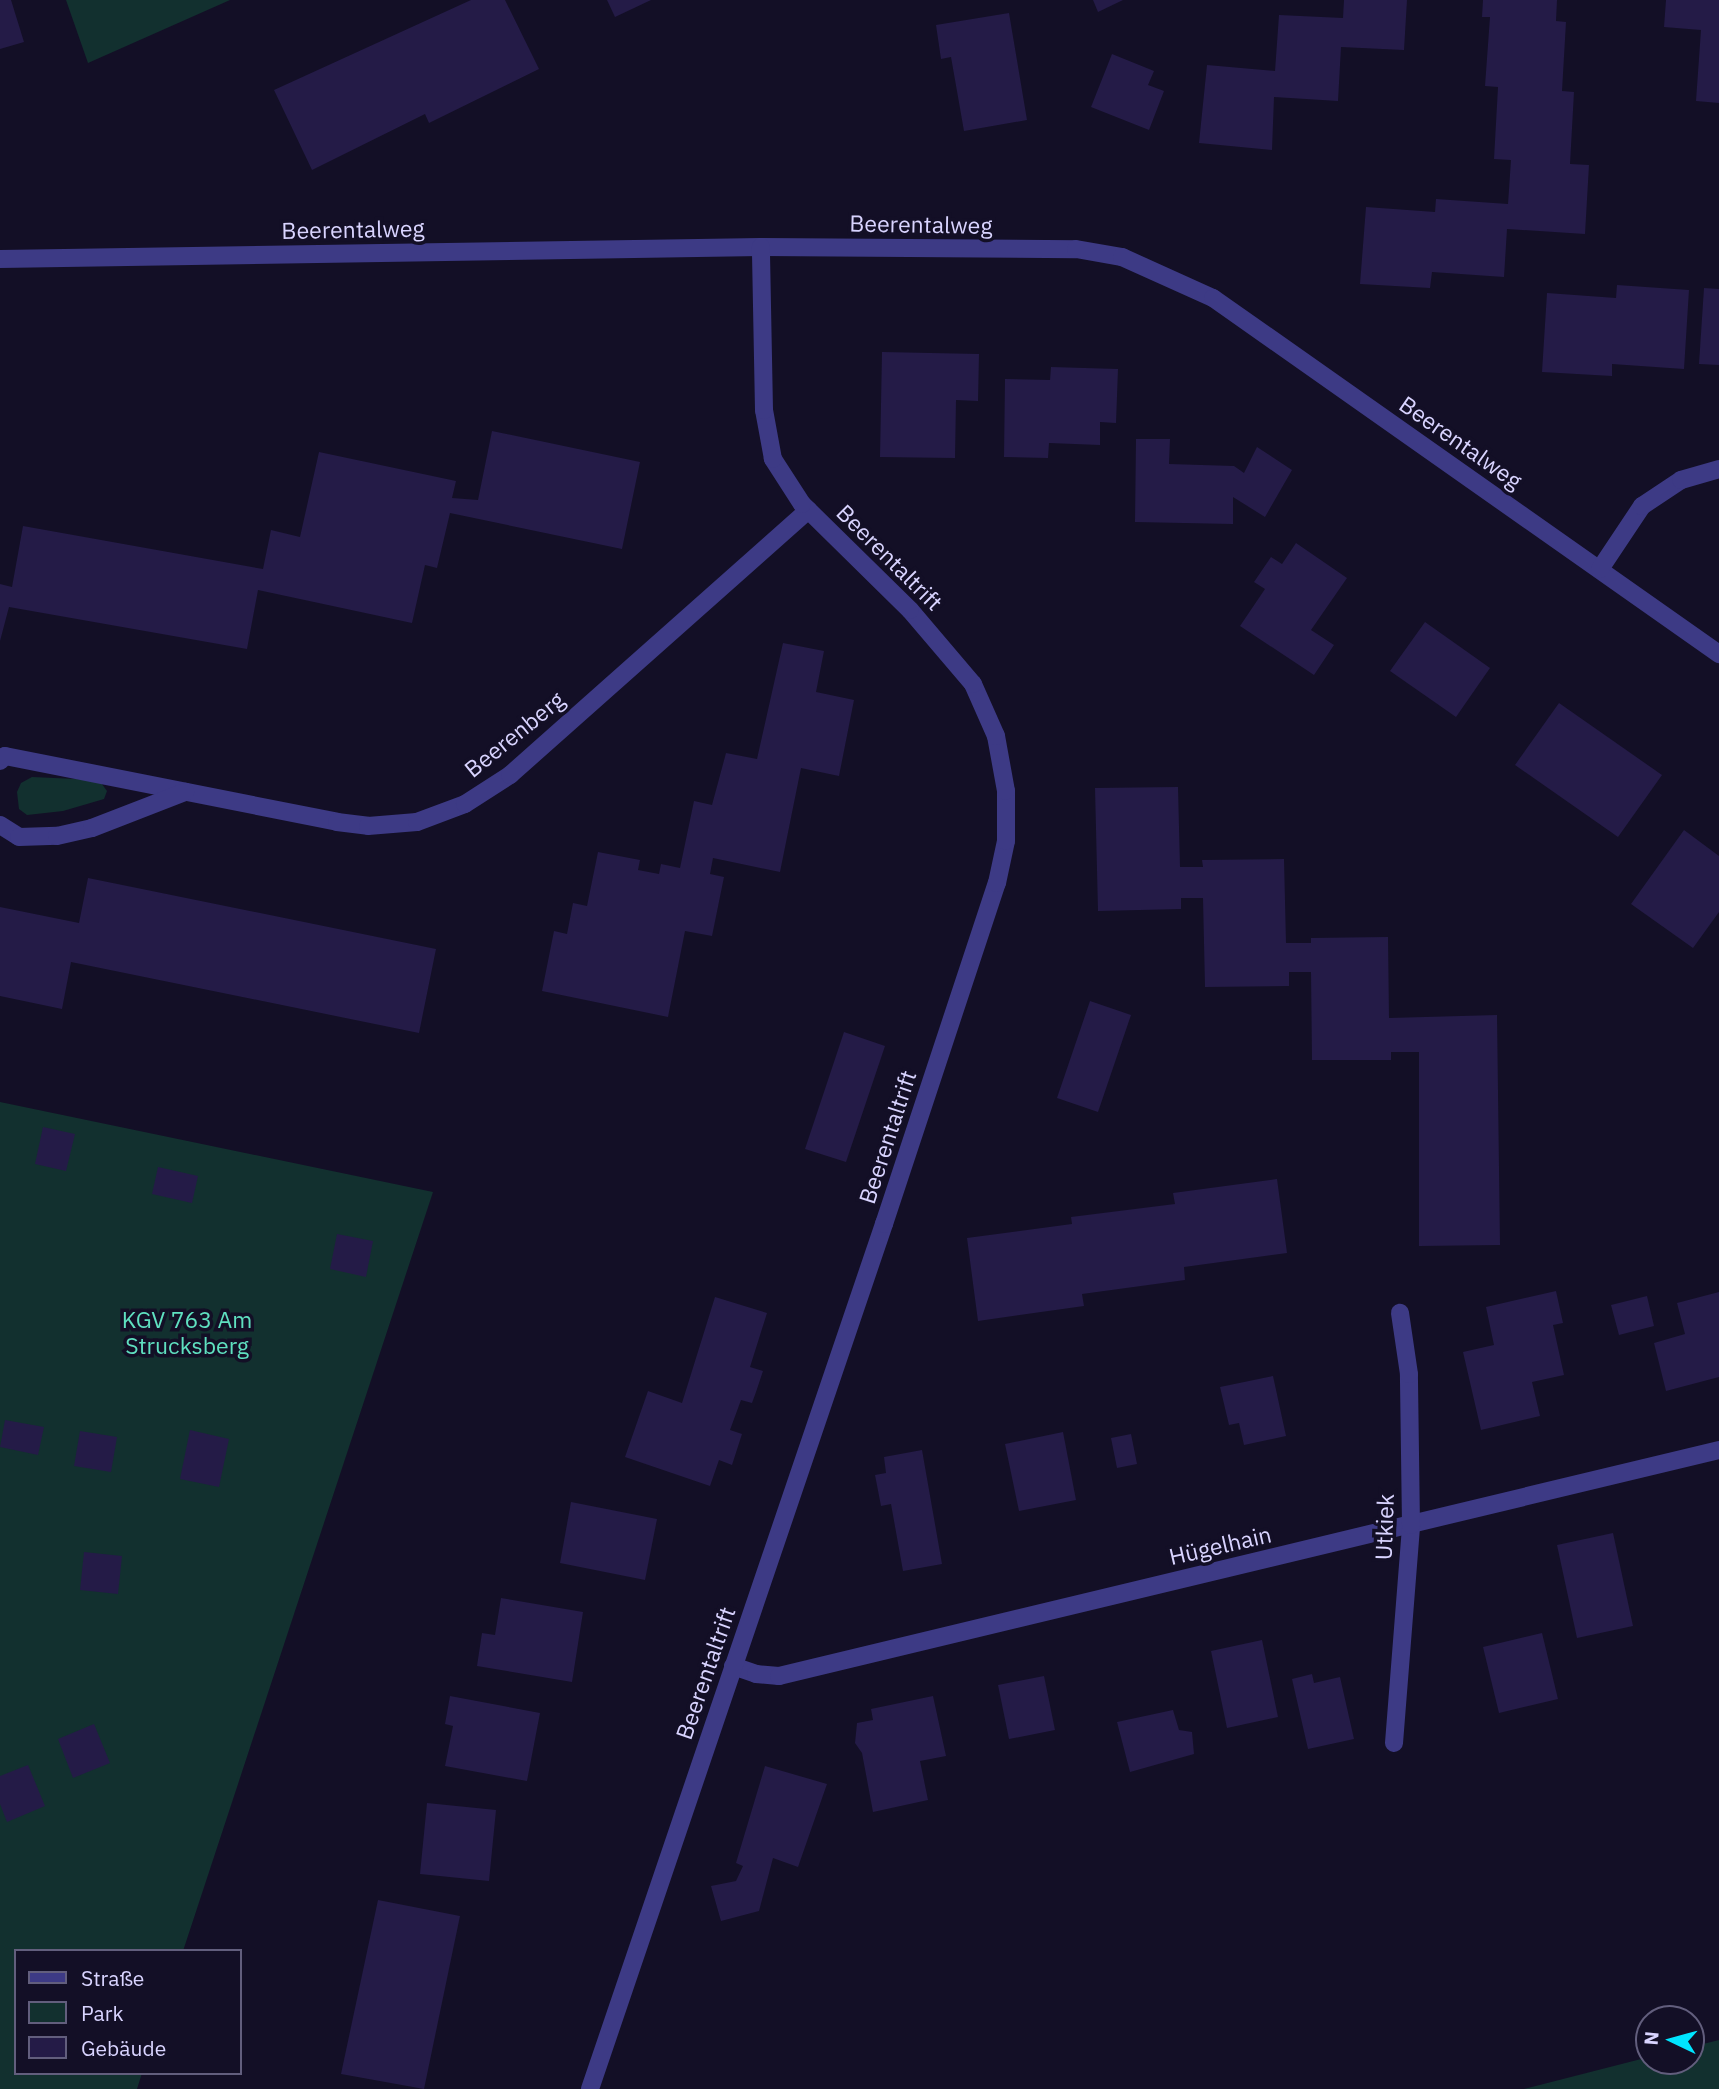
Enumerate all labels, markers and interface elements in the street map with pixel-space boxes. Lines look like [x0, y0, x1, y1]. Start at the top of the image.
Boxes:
street label: Beerentalweg [849, 209, 993, 239]
street label: Beerentalweg [281, 214, 425, 244]
street label: Beerentalweg [1394, 390, 1528, 494]
street label: Beerentaltrift [831, 498, 949, 616]
street label: Beerenberg [459, 685, 569, 783]
street label: Beerentaltrift [852, 1067, 922, 1207]
park label: KGV 763 Am Strucksberg [122, 1305, 252, 1359]
street label: Utkiek [1369, 1493, 1399, 1561]
street label: Hügelhain [1166, 1520, 1274, 1570]
street label: Beerentaltrift [669, 1603, 741, 1743]
legend [14, 1949, 242, 2075]
text: Straße [81, 1964, 144, 1992]
text: Park [81, 1999, 124, 2027]
north arrow [1635, 2005, 1705, 2075]
text: N [1639, 2030, 1664, 2046]
text: Gebäude [81, 2034, 166, 2062]

